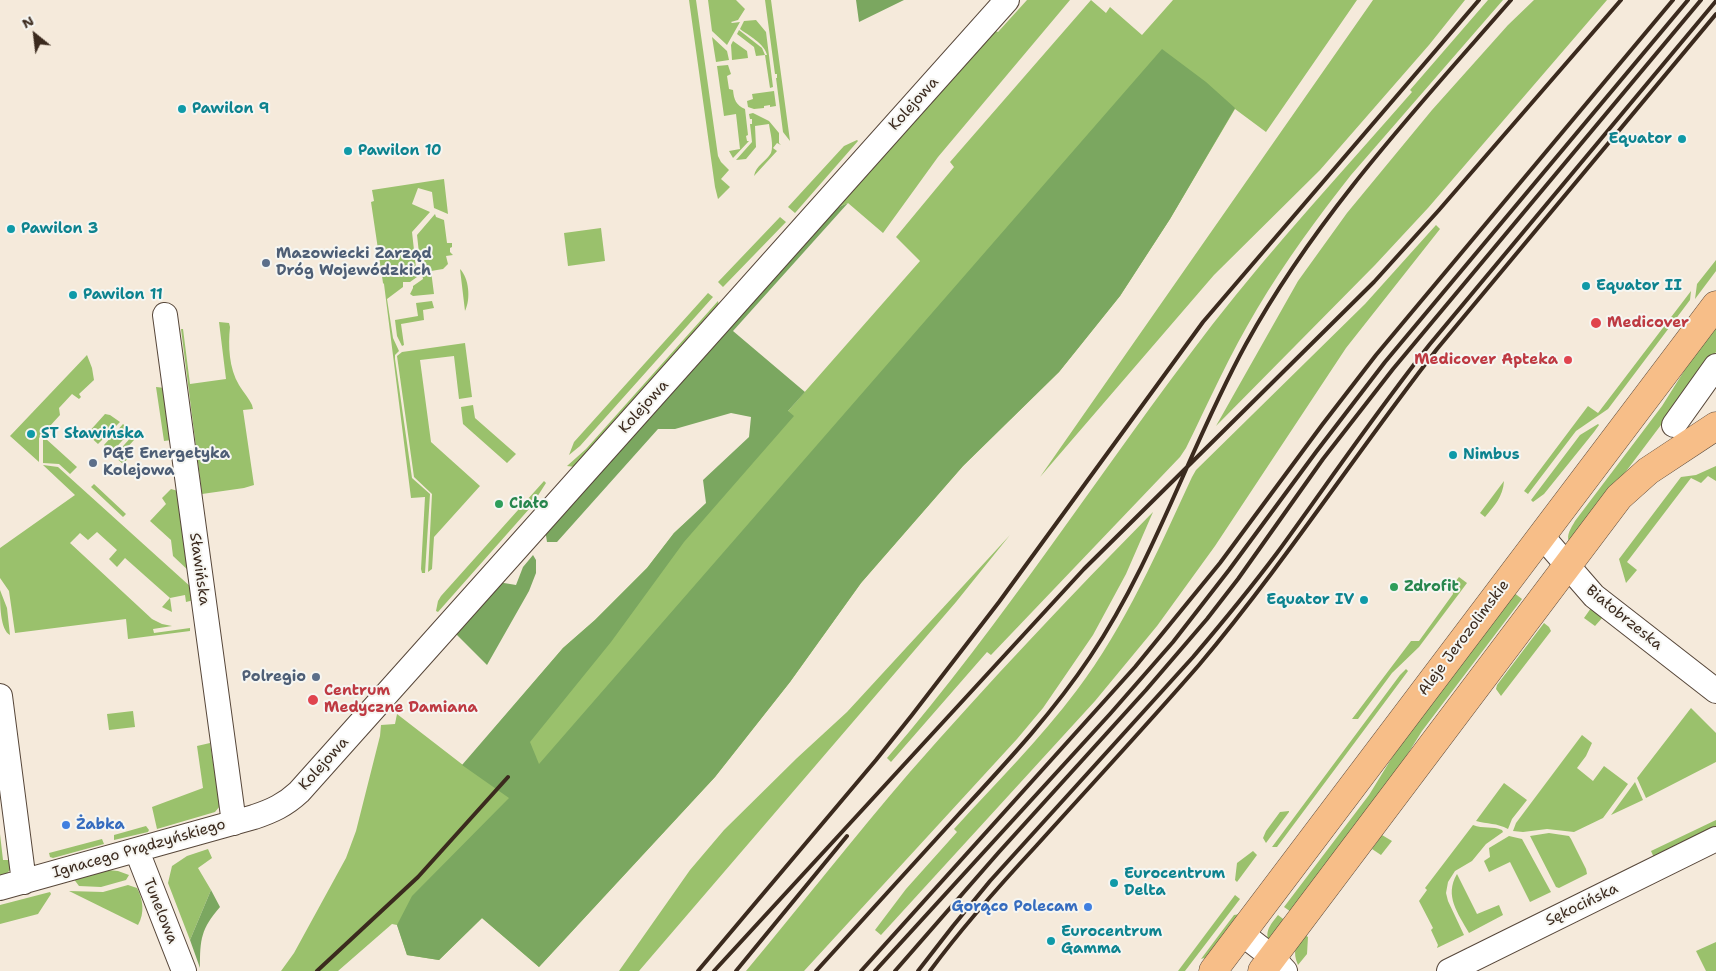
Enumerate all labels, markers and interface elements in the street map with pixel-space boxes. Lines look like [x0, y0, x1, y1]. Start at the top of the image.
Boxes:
north arrow [10, 10, 60, 60]
text: N [19, 11, 37, 32]
street label: Kolejowa [885, 74, 943, 134]
place label: Pawilon 9 [192, 100, 269, 118]
marker: Pawilon 9 [176, 103, 188, 115]
place label: Equator [1608, 130, 1672, 148]
marker: Equator [1676, 133, 1688, 145]
place label: Pawilon 10 [358, 142, 442, 160]
marker: Pawilon 10 [342, 145, 354, 157]
place label: Pawilon 3 [21, 220, 98, 238]
marker: Pawilon 3 [5, 223, 17, 235]
place label: Mazowiecki Zarząd Dróg Wojewódzkich [276, 245, 432, 280]
marker: Mazowiecki Zarząd Dróg Wojewódzkich [260, 257, 272, 269]
place label: Equator II [1596, 277, 1682, 295]
marker: Equator II [1580, 280, 1592, 292]
place label: Pawilon 11 [83, 286, 163, 304]
marker: Pawilon 11 [67, 289, 79, 301]
place label: Medicover [1607, 314, 1689, 332]
marker: Medicover [1589, 316, 1603, 330]
place label: Medicover Apteka [1414, 351, 1558, 369]
marker: Medicover Apteka [1562, 354, 1574, 366]
street label: Kolejowa [615, 377, 673, 437]
place label: ST Sławińska [41, 425, 144, 443]
marker: ST Sławińska [25, 428, 37, 440]
place label: PGE Energetyka Kolejowa [103, 445, 230, 480]
place label: Nimbus [1463, 446, 1520, 464]
marker: Nimbus [1447, 449, 1459, 461]
marker: PGE Energetyka Kolejowa [87, 457, 99, 469]
place label: Ciało [509, 495, 548, 513]
marker: Ciało [493, 498, 505, 510]
street label: Sławińska [185, 532, 213, 606]
street label: Aleje Jerozolimskie [1415, 577, 1513, 699]
place label: Zdrofit [1404, 578, 1459, 596]
marker: Zdrofit [1388, 581, 1400, 593]
street label: Białobrzeska [1582, 582, 1666, 654]
place label: Equator IV [1266, 591, 1354, 609]
marker: Equator IV [1358, 594, 1370, 606]
place label: Polregio [242, 668, 306, 686]
marker: Polregio [310, 671, 322, 683]
place label: Centrum Medyczne Damiana [324, 682, 478, 717]
marker: Centrum Medyczne Damiana [306, 693, 320, 707]
street label: Kolejowa [295, 734, 353, 794]
street label: Ignacego Prądzyńskiego [50, 816, 228, 882]
place label: Żabka [76, 816, 125, 834]
marker: Żabka [60, 819, 72, 831]
place label: Eurocentrum Delta [1124, 865, 1225, 900]
street label: Tunelowa [139, 876, 181, 946]
marker: Eurocentrum Delta [1108, 877, 1120, 889]
street label: Sękocińska [1543, 880, 1621, 930]
place label: Gorąco Polecam [951, 898, 1078, 916]
marker: Gorąco Polecam [1082, 901, 1094, 913]
place label: Eurocentrum Gamma [1061, 923, 1162, 958]
marker: Eurocentrum Gamma [1045, 935, 1057, 947]

